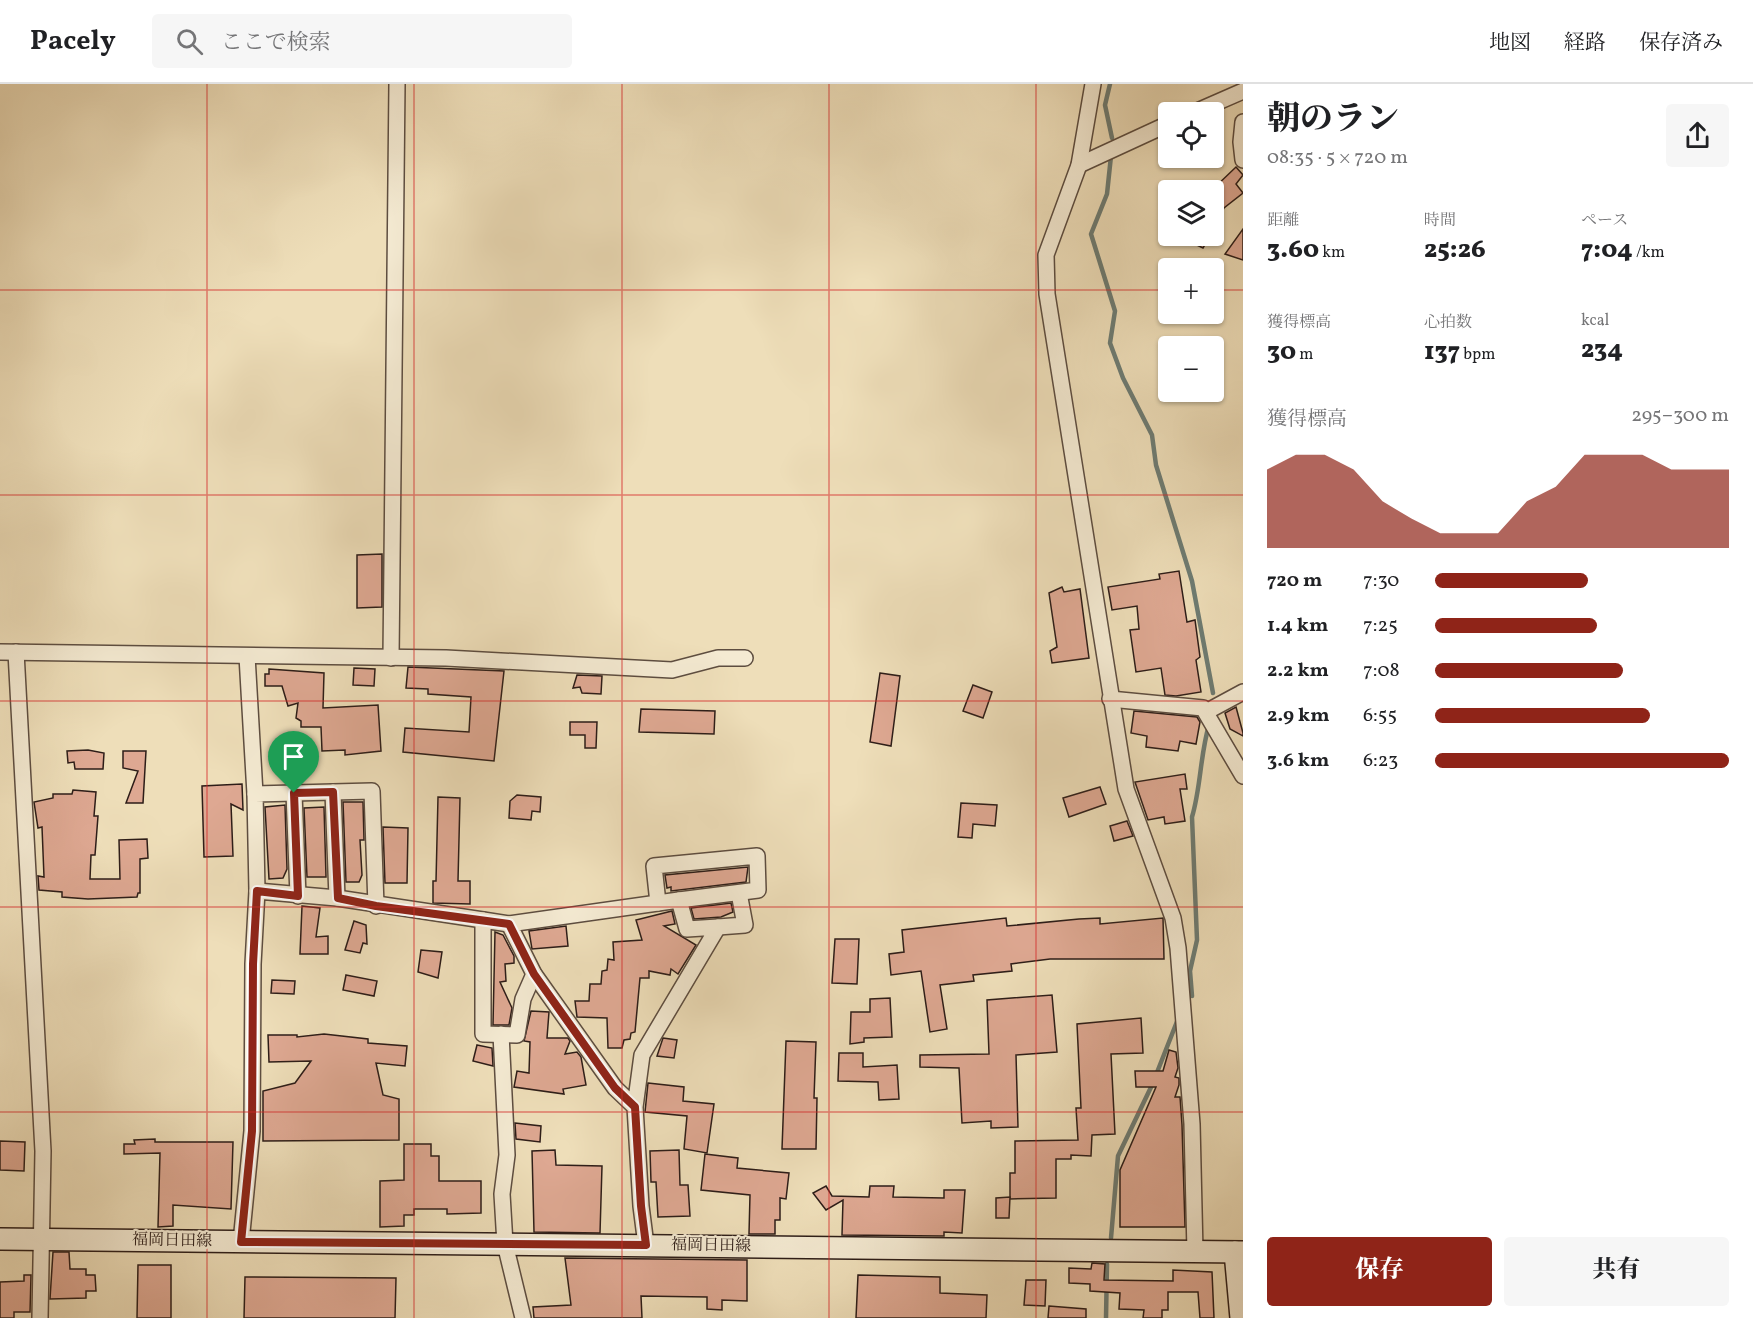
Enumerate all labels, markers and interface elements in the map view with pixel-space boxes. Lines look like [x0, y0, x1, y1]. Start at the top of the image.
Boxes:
search box [152, 14, 572, 68]
text: Pacely [30, 22, 116, 61]
icon: search [173, 25, 206, 58]
text: ここで検索 [221, 28, 331, 59]
text: 地図 [1489, 29, 1531, 58]
text: 経路 [1564, 29, 1606, 58]
text: 保存済み [1639, 29, 1723, 58]
text: 朝のラン [1267, 98, 1399, 144]
map controls [1158, 102, 1224, 402]
button: locate [1158, 102, 1224, 168]
button: share [1666, 104, 1729, 167]
text: 08:35 · 5 × 720 m [1267, 144, 1408, 172]
button: layers [1158, 180, 1224, 246]
text: 距離 [1267, 210, 1299, 232]
text: 時間 [1424, 210, 1456, 232]
text: ペース [1581, 210, 1628, 232]
text: 3.60 [1267, 232, 1319, 268]
text: 25:26 [1424, 232, 1486, 268]
text: 7:04 [1581, 232, 1633, 268]
text: km [1319, 242, 1345, 264]
text: /km [1633, 242, 1665, 264]
button: + [1158, 258, 1224, 324]
text: kcal [1581, 310, 1609, 332]
text: 獲得標高 [1267, 312, 1331, 334]
text: 心拍数 [1424, 312, 1472, 334]
text: 234 [1581, 332, 1623, 368]
text: 30 [1267, 334, 1296, 370]
text: 137 [1424, 334, 1460, 370]
button: − [1158, 336, 1224, 402]
text: m [1296, 344, 1313, 366]
text: bpm [1460, 344, 1495, 366]
text: 295–300 m [1631, 402, 1729, 430]
text: 獲得標高 [1267, 406, 1347, 434]
text: 720 m [1267, 567, 1322, 595]
text: 7:30 [1363, 567, 1399, 595]
text: 1.4 km [1267, 612, 1328, 640]
text: 7:25 [1363, 612, 1398, 640]
text: 2.2 km [1267, 657, 1329, 685]
text: 7:08 [1363, 657, 1400, 685]
text: 2.9 km [1267, 702, 1330, 730]
text: 6:55 [1363, 702, 1397, 730]
pin [268, 731, 319, 793]
icon: arrive [277, 740, 310, 773]
text: 3.6 km [1267, 747, 1329, 775]
text: 6:23 [1363, 747, 1398, 775]
street label: 福岡日田線 [132, 1229, 212, 1253]
street label: 福岡日田線 [671, 1234, 751, 1258]
button: 保存 [1267, 1237, 1492, 1306]
button: 共有 [1504, 1237, 1729, 1306]

